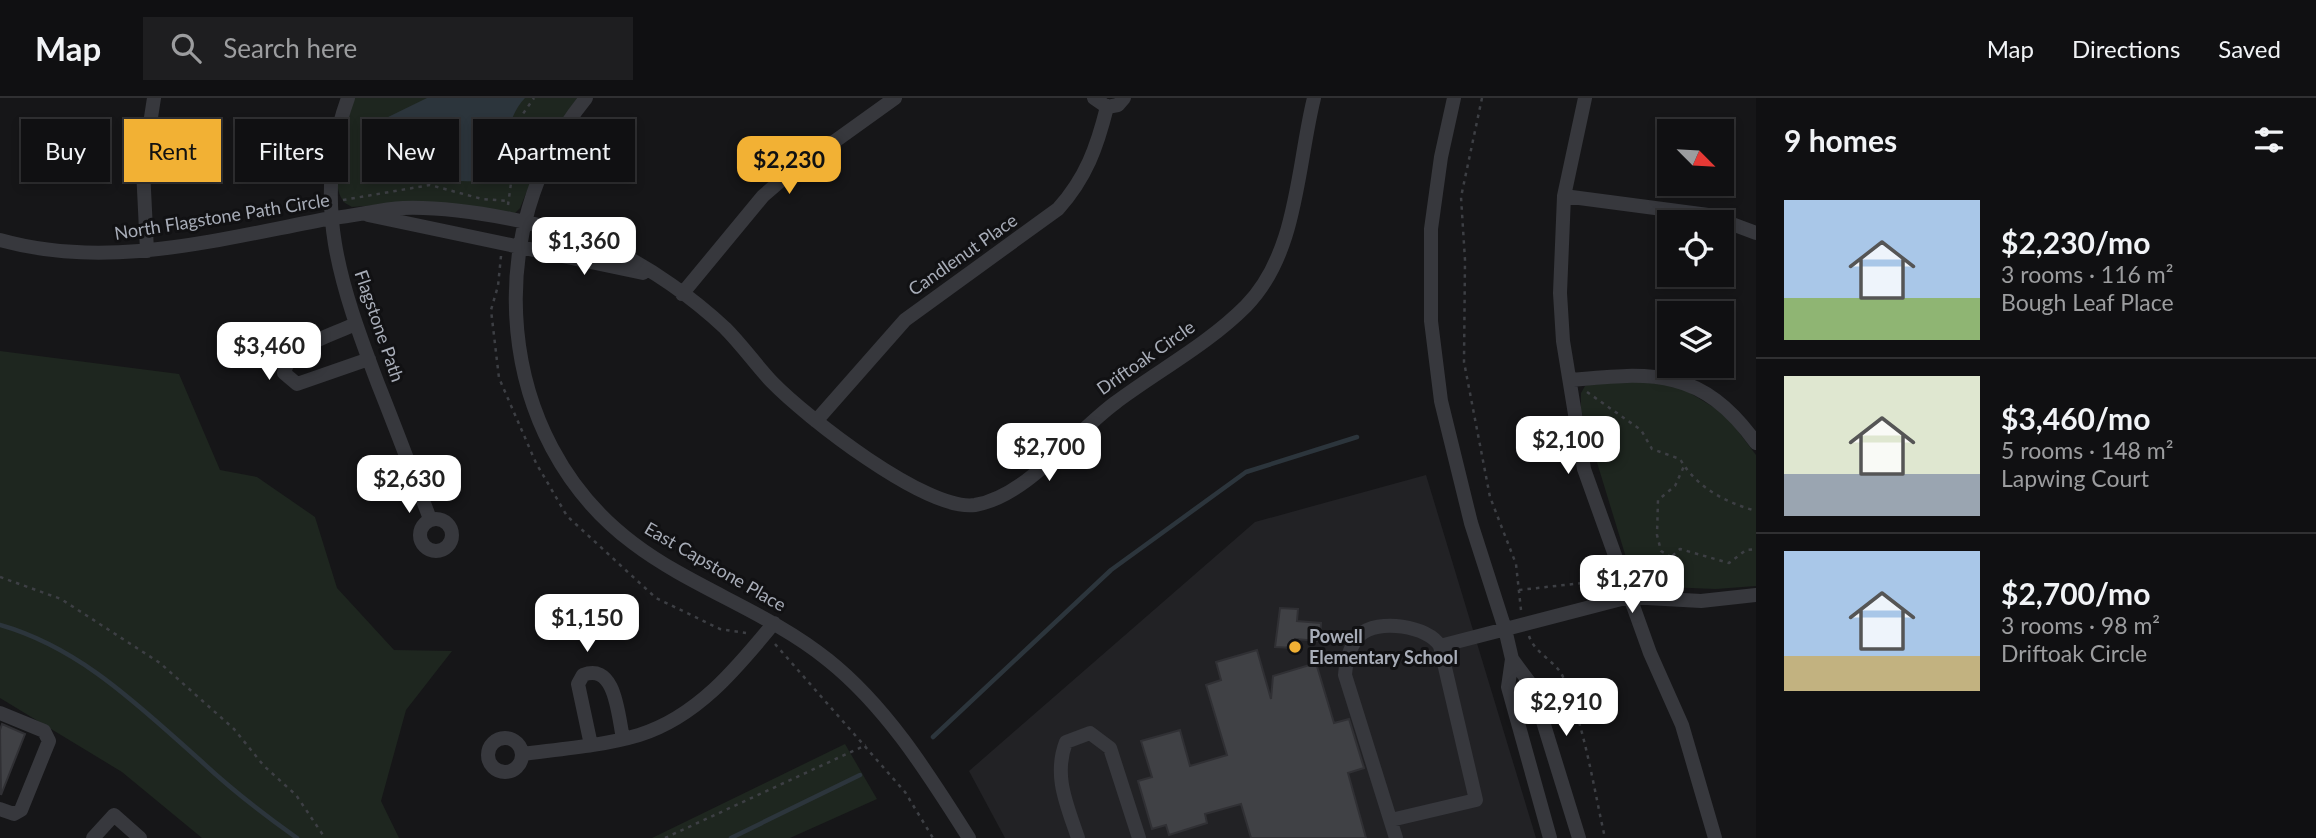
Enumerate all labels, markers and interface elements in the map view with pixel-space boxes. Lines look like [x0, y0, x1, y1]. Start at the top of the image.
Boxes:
search box [143, 17, 633, 80]
text: Map [35, 28, 101, 68]
icon: search [167, 29, 205, 67]
text: Search here [223, 32, 357, 64]
text: Map [1987, 34, 2034, 63]
text: Directions [2072, 34, 2180, 63]
text: Saved [2218, 34, 2281, 63]
chip: Buy [21, 119, 110, 182]
chip: Rent [124, 119, 221, 182]
chip: Filters [235, 119, 348, 182]
chip: New [362, 119, 459, 182]
chip: Apartment [473, 119, 635, 182]
north arrow [1657, 119, 1734, 196]
map controls [1657, 119, 1734, 378]
icon: filters [2250, 121, 2288, 159]
text: 9 homes [1784, 122, 1897, 158]
pin: $2,230 [732, 136, 846, 196]
text: $2,230 [753, 145, 825, 173]
street label: North Flagstone Path Circle [113, 188, 331, 244]
street label: Candlenut Place [904, 208, 1021, 300]
button: locate [1657, 210, 1734, 287]
pin: $1,360 [527, 218, 641, 277]
text: $2,230/mo [2001, 224, 2150, 260]
text: $1,360 [548, 226, 620, 254]
icon: home [1840, 228, 1924, 312]
text: 3 rooms · 116 m² [2001, 260, 2173, 288]
street label: Flagstone Path [351, 267, 409, 385]
text: Bough Leaf Place [2001, 288, 2174, 316]
button: layers [1657, 301, 1734, 378]
street label: Driftoak Circle [1092, 315, 1199, 399]
pin: $3,460 [212, 322, 326, 382]
text: $3,460 [233, 331, 305, 359]
text: $3,460/mo [2001, 400, 2150, 436]
icon: home [1840, 404, 1924, 488]
pin: $2,100 [1511, 416, 1625, 476]
pin: $2,700 [992, 424, 1106, 483]
text: $2,100 [1532, 425, 1604, 453]
text: $2,700 [1013, 432, 1085, 460]
text: 5 rooms · 148 m² [2001, 436, 2173, 464]
pin: $2,630 [352, 456, 466, 515]
text: $2,630 [373, 464, 445, 492]
text: Lapwing Court [2001, 464, 2149, 492]
street label: East Capstone Place [641, 517, 790, 616]
pin: $1,270 [1575, 556, 1689, 615]
text: $1,270 [1596, 564, 1668, 592]
text: $2,700/mo [2001, 575, 2150, 611]
icon: home [1840, 579, 1924, 663]
pin: $1,150 [530, 594, 644, 654]
text: $1,150 [551, 603, 623, 631]
text: 3 rooms · 98 m² [2001, 611, 2160, 639]
place label: Powell Elementary School [1309, 625, 1458, 668]
marker: Powell Elementary School [1287, 639, 1303, 655]
text: Driftoak Circle [2001, 639, 2147, 667]
pin: $2,910 [1509, 678, 1623, 738]
text: $2,910 [1530, 687, 1602, 715]

